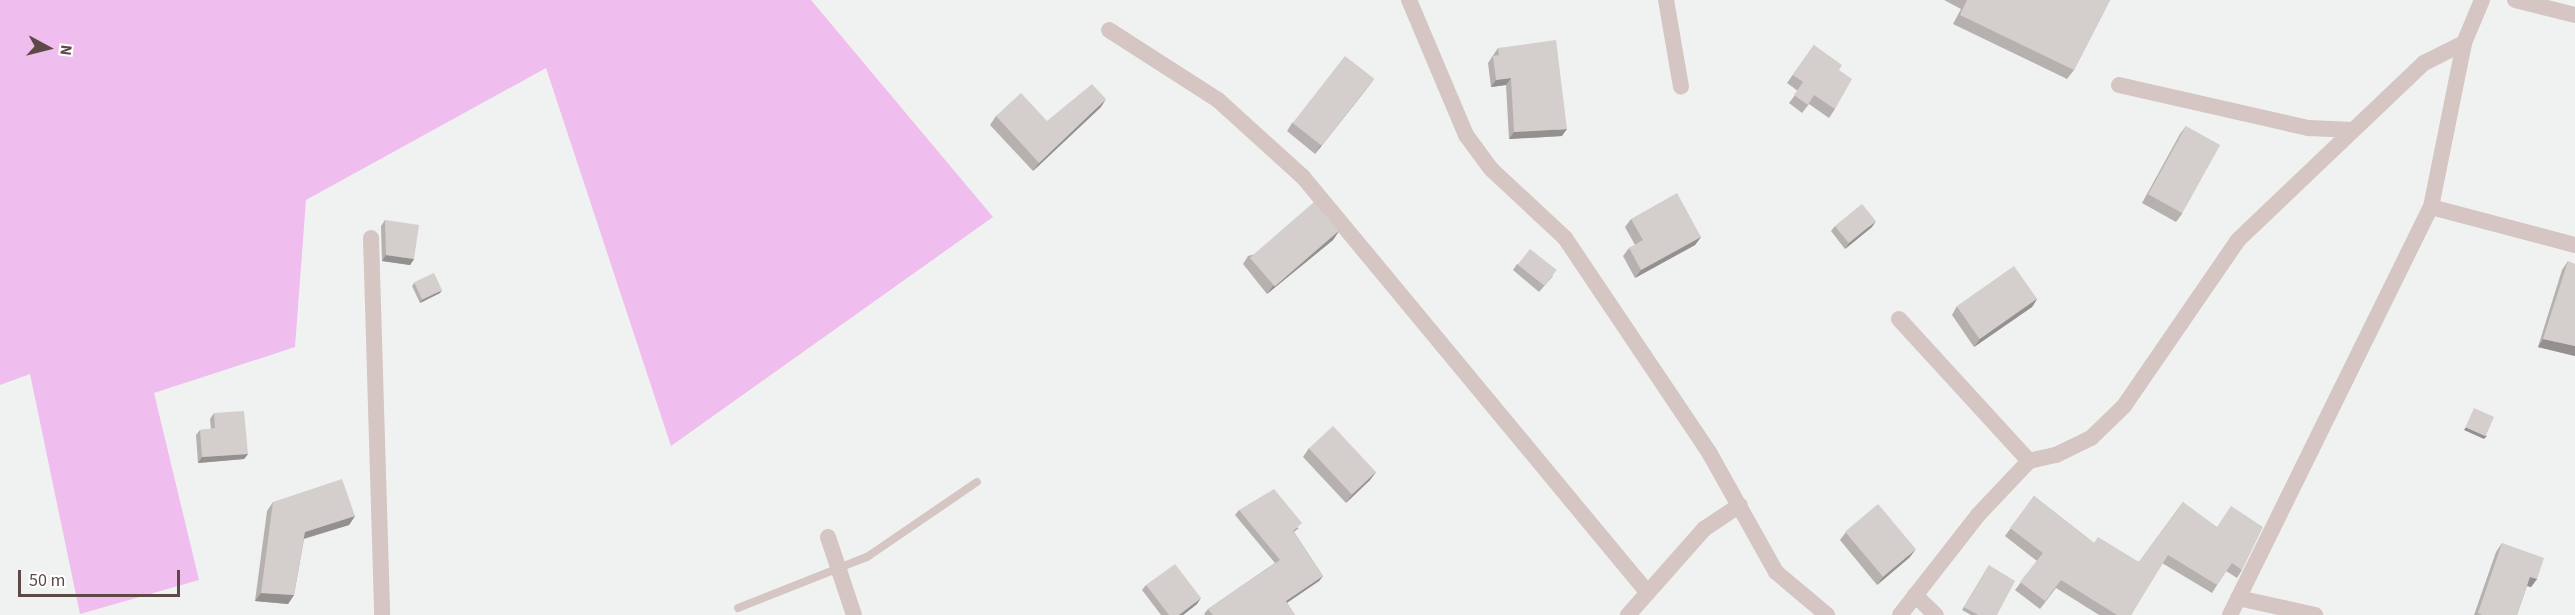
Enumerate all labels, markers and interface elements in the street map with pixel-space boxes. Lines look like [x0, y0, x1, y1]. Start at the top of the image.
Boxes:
north arrow [18, 18, 78, 78]
text: N [54, 44, 77, 57]
scale bar [21, 558, 183, 596]
text: 50 m [29, 568, 65, 593]

